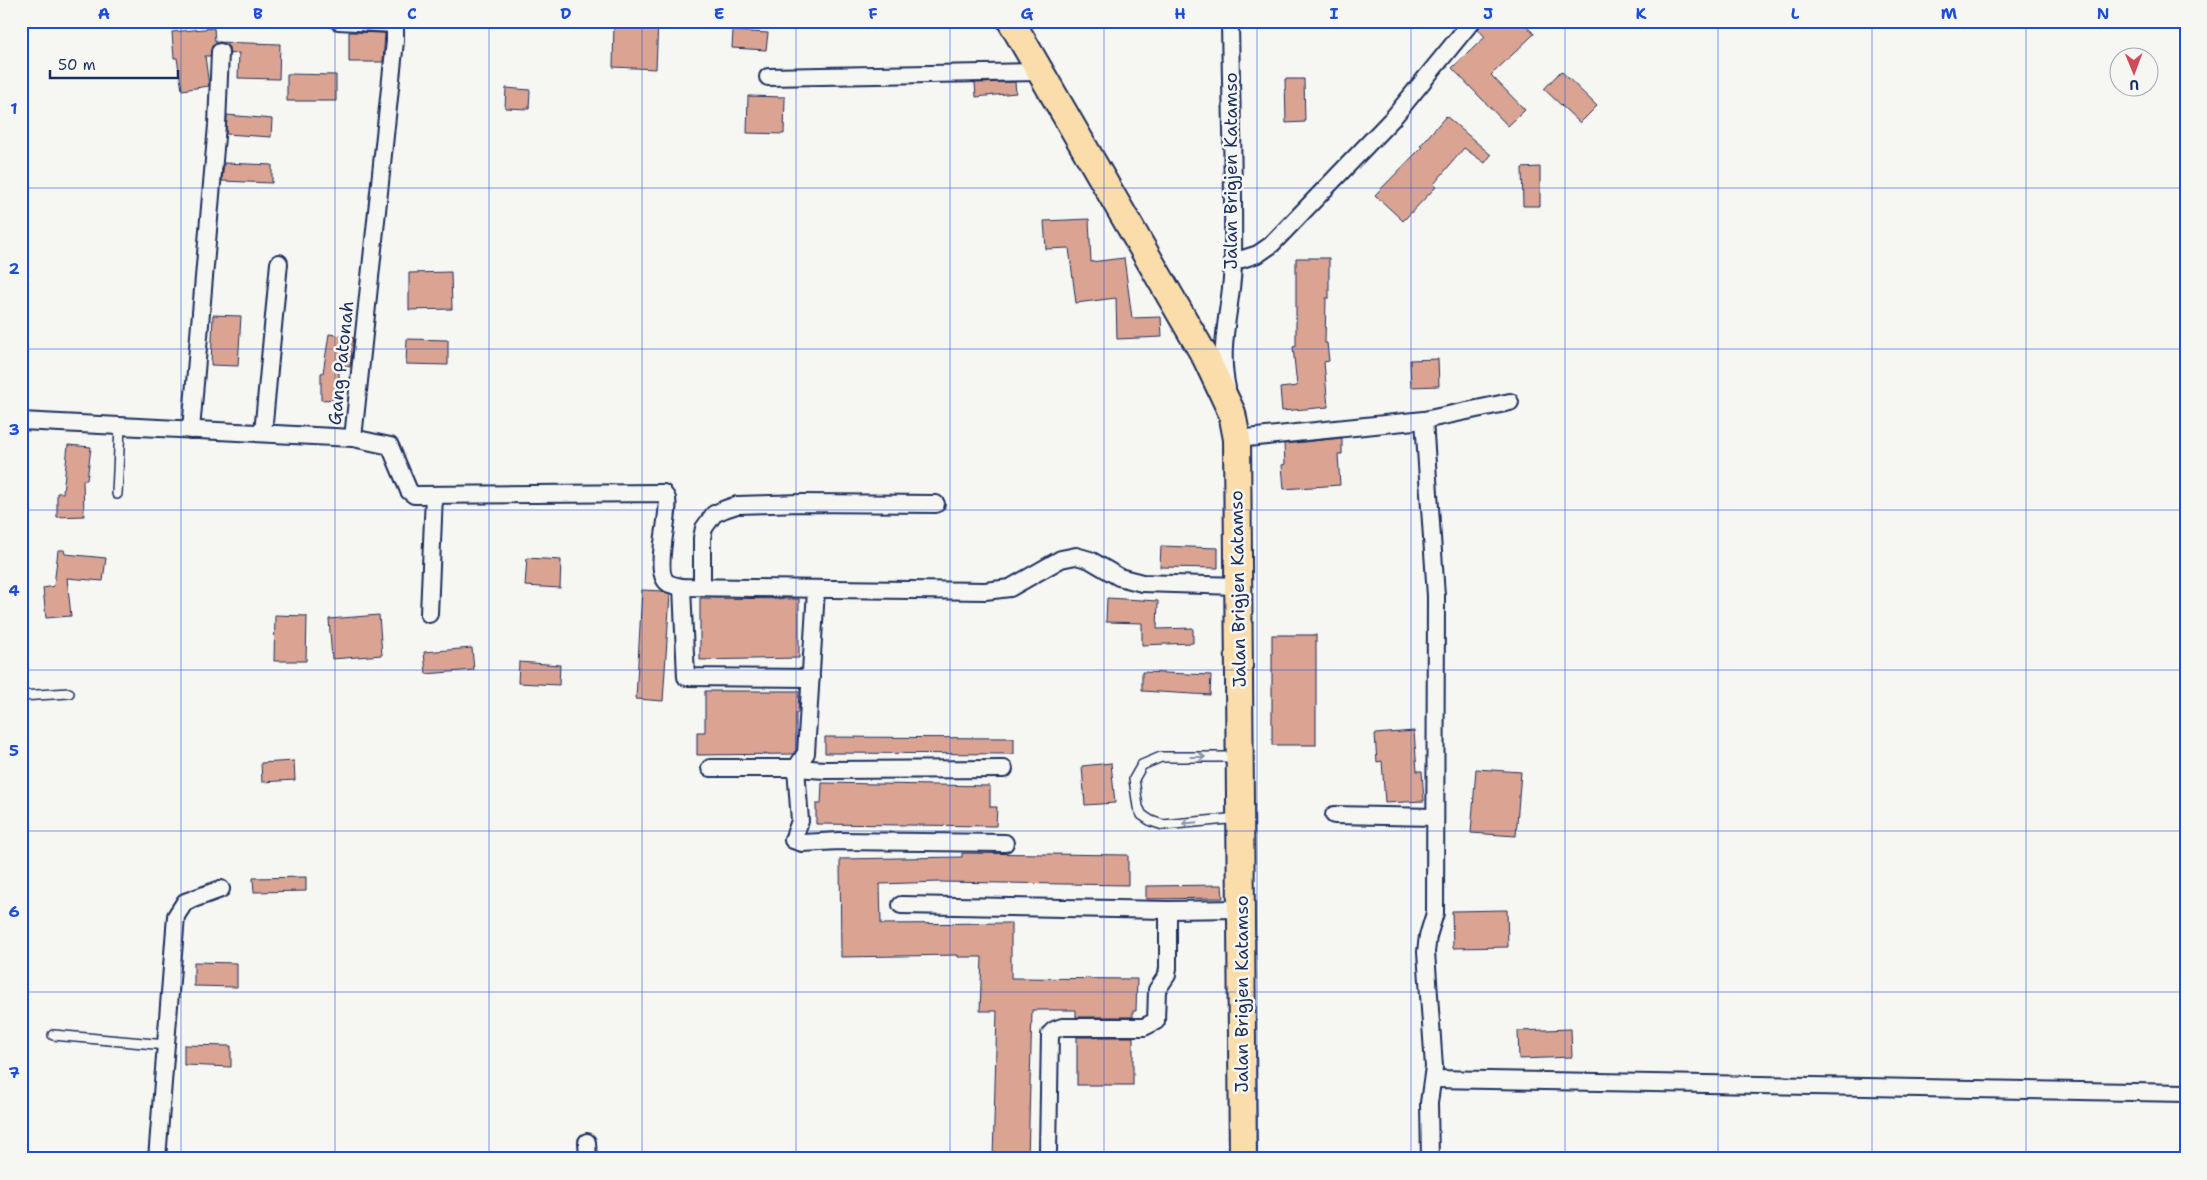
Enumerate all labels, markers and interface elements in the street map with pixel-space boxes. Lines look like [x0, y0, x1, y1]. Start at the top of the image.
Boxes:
text: A [98, 3, 110, 24]
text: B [253, 3, 263, 24]
text: C [407, 3, 417, 24]
text: D [560, 3, 572, 24]
text: E [714, 3, 724, 24]
text: F [868, 3, 878, 24]
text: G [1021, 3, 1034, 24]
text: H [1174, 3, 1186, 24]
text: I [1330, 3, 1339, 24]
text: J [1483, 3, 1493, 24]
text: K [1636, 3, 1647, 24]
text: L [1791, 3, 1800, 24]
text: M [1941, 3, 1958, 24]
text: N [2097, 3, 2109, 24]
scale bar [50, 48, 178, 80]
north arrow [2110, 48, 2160, 98]
text: 50 m [58, 55, 96, 75]
street label: Jalan Brigjen Katamso [1219, 72, 1243, 270]
text: U [2129, 76, 2139, 94]
text: 1 [10, 98, 18, 119]
text: 2 [8, 258, 20, 279]
street label: Gang Patonah [323, 300, 359, 426]
text: 3 [8, 419, 20, 440]
street label: Jalan Brigjen Katamso [1224, 490, 1252, 688]
text: 4 [8, 580, 20, 601]
text: 5 [9, 740, 19, 761]
one-way arrow [1190, 752, 1206, 762]
one-way arrow [1183, 818, 1199, 827]
street label: Jalan Brigjen Katamso [1230, 895, 1254, 1093]
text: 6 [8, 901, 20, 922]
text: 7 [8, 1062, 20, 1083]

